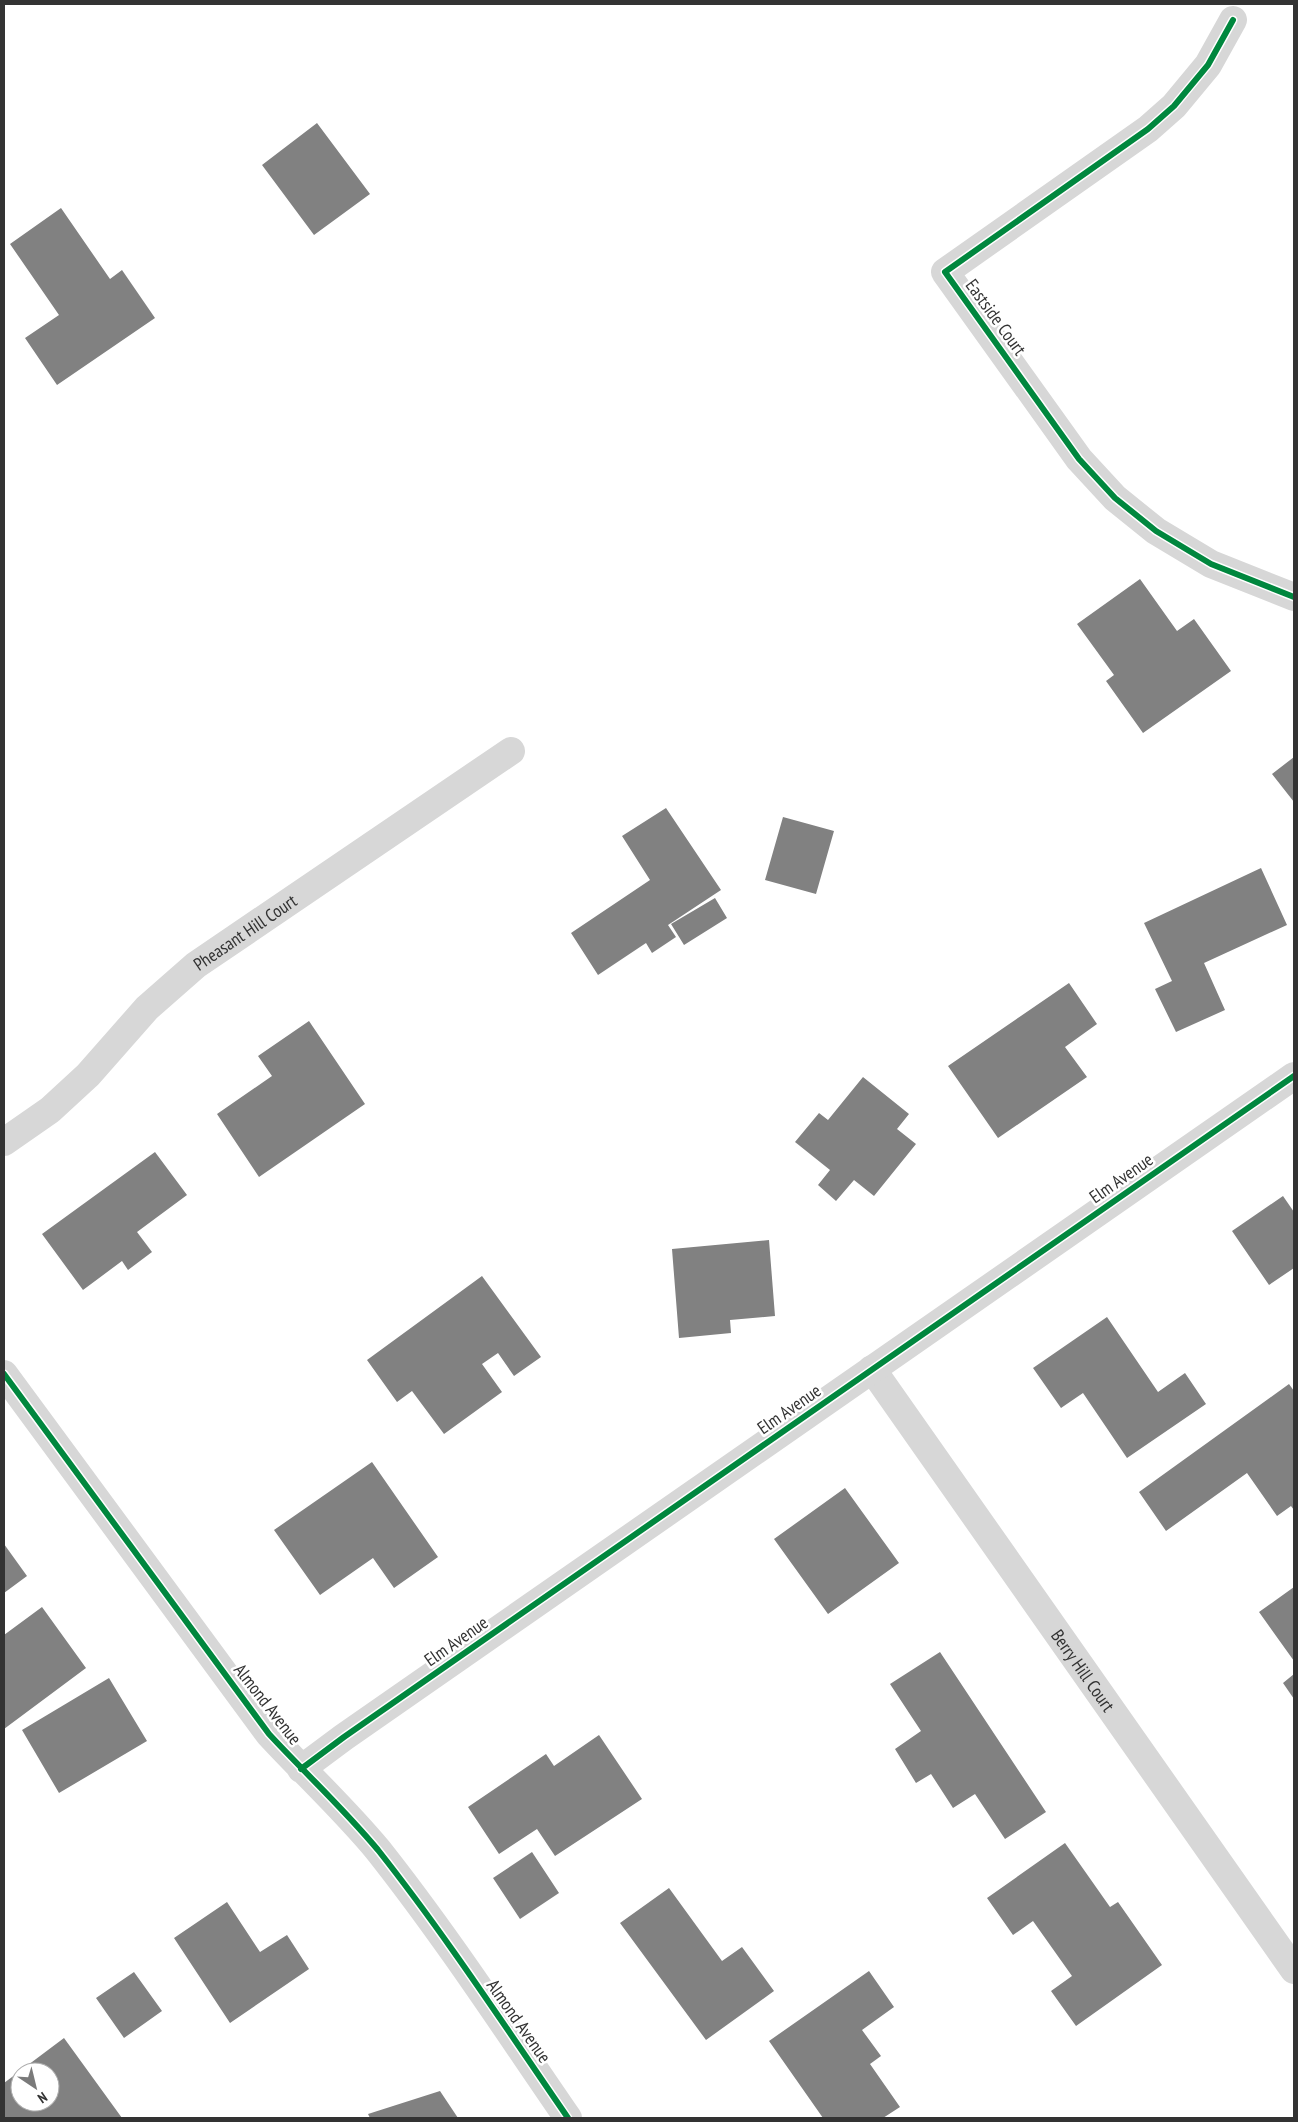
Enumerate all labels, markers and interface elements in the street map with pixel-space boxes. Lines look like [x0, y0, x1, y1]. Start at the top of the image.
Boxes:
street label: Eastside Court [961, 274, 1031, 360]
street label: Pheasant Hill Court [189, 889, 301, 975]
street label: Elm Avenue [1085, 1148, 1157, 1208]
street label: Elm Avenue [753, 1379, 825, 1439]
street label: Elm Avenue [420, 1611, 492, 1671]
street label: Berry Hill Court [1047, 1625, 1120, 1716]
street label: Almond Avenue [229, 1659, 307, 1749]
street label: Almond Avenue [482, 1975, 556, 2067]
north arrow [10, 2062, 60, 2112]
text: N [34, 2088, 51, 2107]

